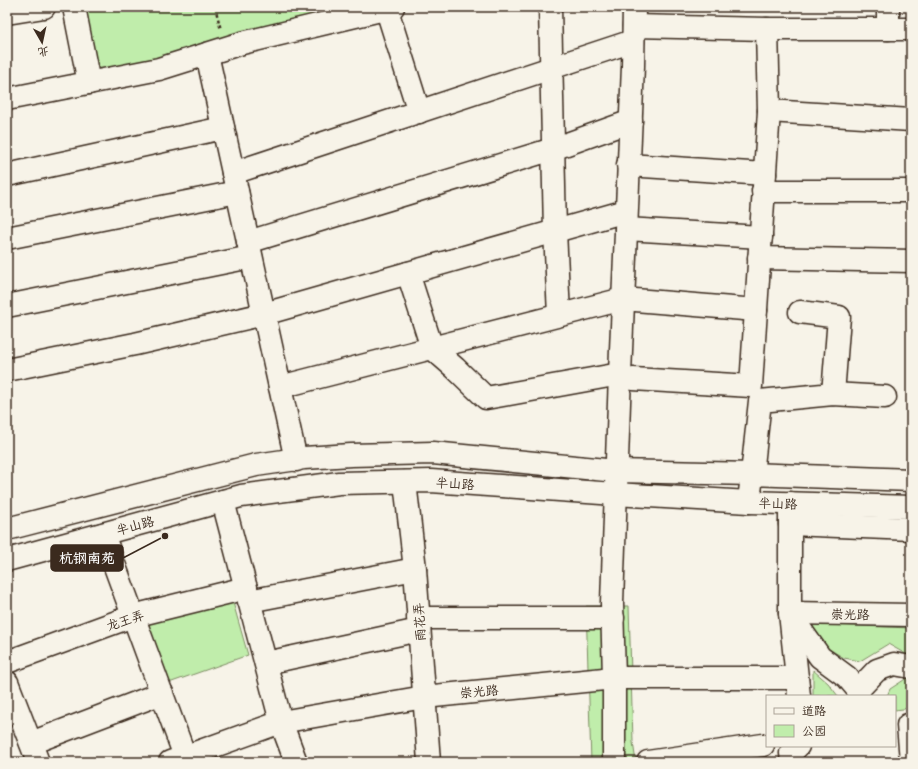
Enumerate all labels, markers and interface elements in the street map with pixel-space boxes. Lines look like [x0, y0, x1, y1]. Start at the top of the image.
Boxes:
north arrow [22, 22, 62, 62]
text: 北 [37, 43, 50, 62]
street label: 半山路 [435, 472, 475, 493]
street label: 半山路 [758, 492, 798, 513]
street label: 半山路 [114, 510, 156, 539]
callout: 杭钢南苑 [51, 545, 123, 571]
text: 杭钢南苑 [59, 547, 115, 568]
street label: 雨花弄 [408, 602, 429, 642]
street label: 龙王弄 [103, 604, 146, 635]
street label: 崇光路 [830, 604, 870, 623]
street label: 崇光路 [459, 679, 499, 702]
legend [766, 695, 896, 747]
text: 道路 [802, 701, 826, 719]
text: 公园 [802, 721, 826, 739]

